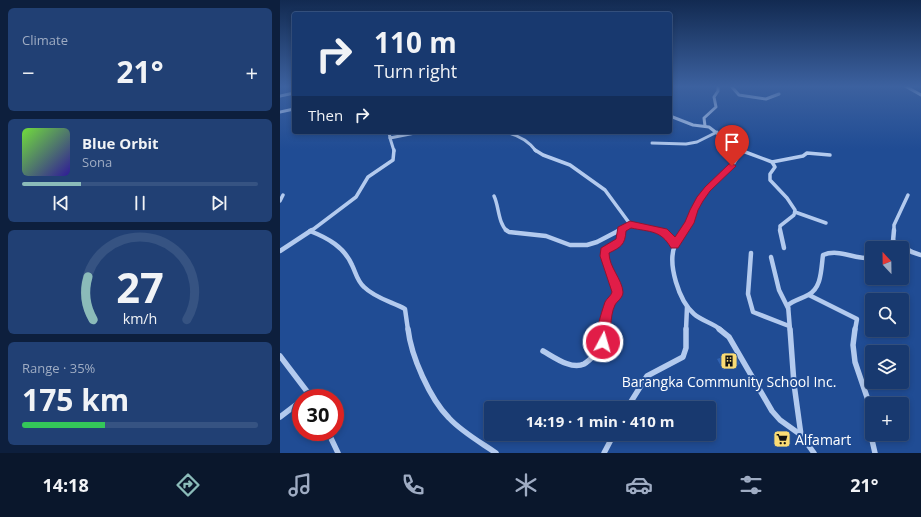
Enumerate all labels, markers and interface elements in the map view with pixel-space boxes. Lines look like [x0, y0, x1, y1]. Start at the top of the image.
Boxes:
text: 110 m [374, 23, 457, 61]
icon: right [308, 28, 360, 80]
text: Climate [22, 31, 68, 49]
text: 21° [116, 51, 164, 92]
text: − [22, 57, 35, 87]
text: + [245, 57, 258, 87]
text: Turn right [374, 59, 457, 83]
icon: right [351, 104, 373, 126]
text: Then [308, 105, 343, 125]
pin [715, 125, 749, 166]
icon: arrive [721, 131, 743, 153]
text: Blue Orbit [82, 133, 159, 153]
text: Sona [82, 153, 112, 171]
icon: previous [50, 192, 72, 214]
icon: pause [129, 192, 151, 214]
icon: next [208, 192, 230, 214]
north arrow [865, 241, 909, 285]
map controls [865, 241, 909, 441]
text: 27 [116, 259, 164, 315]
button: search [865, 293, 909, 337]
text: km/h [123, 309, 157, 328]
position arrow [582, 321, 624, 363]
button: layers [865, 345, 909, 389]
building icon: Barangka Community School Inc. [719, 351, 739, 371]
text: Range · 35% [22, 359, 95, 377]
place label: Barangka Community School Inc. [622, 372, 836, 391]
text: 175 km [22, 379, 129, 420]
speed limit sign: 30 [292, 389, 344, 441]
button: + [865, 397, 909, 441]
text: 14:19 · 1 min · 410 m [526, 411, 674, 431]
supermarket icon: Alfamart [772, 429, 792, 449]
place label: Alfamart [795, 430, 851, 449]
icon: directions [174, 471, 202, 499]
icon: music [286, 471, 314, 499]
icon: phone [399, 471, 427, 499]
icon: climate [512, 471, 540, 499]
icon: car [625, 471, 653, 499]
icon: filters [737, 471, 765, 499]
text: 14:18 [42, 473, 89, 497]
text: 21° [850, 473, 879, 497]

